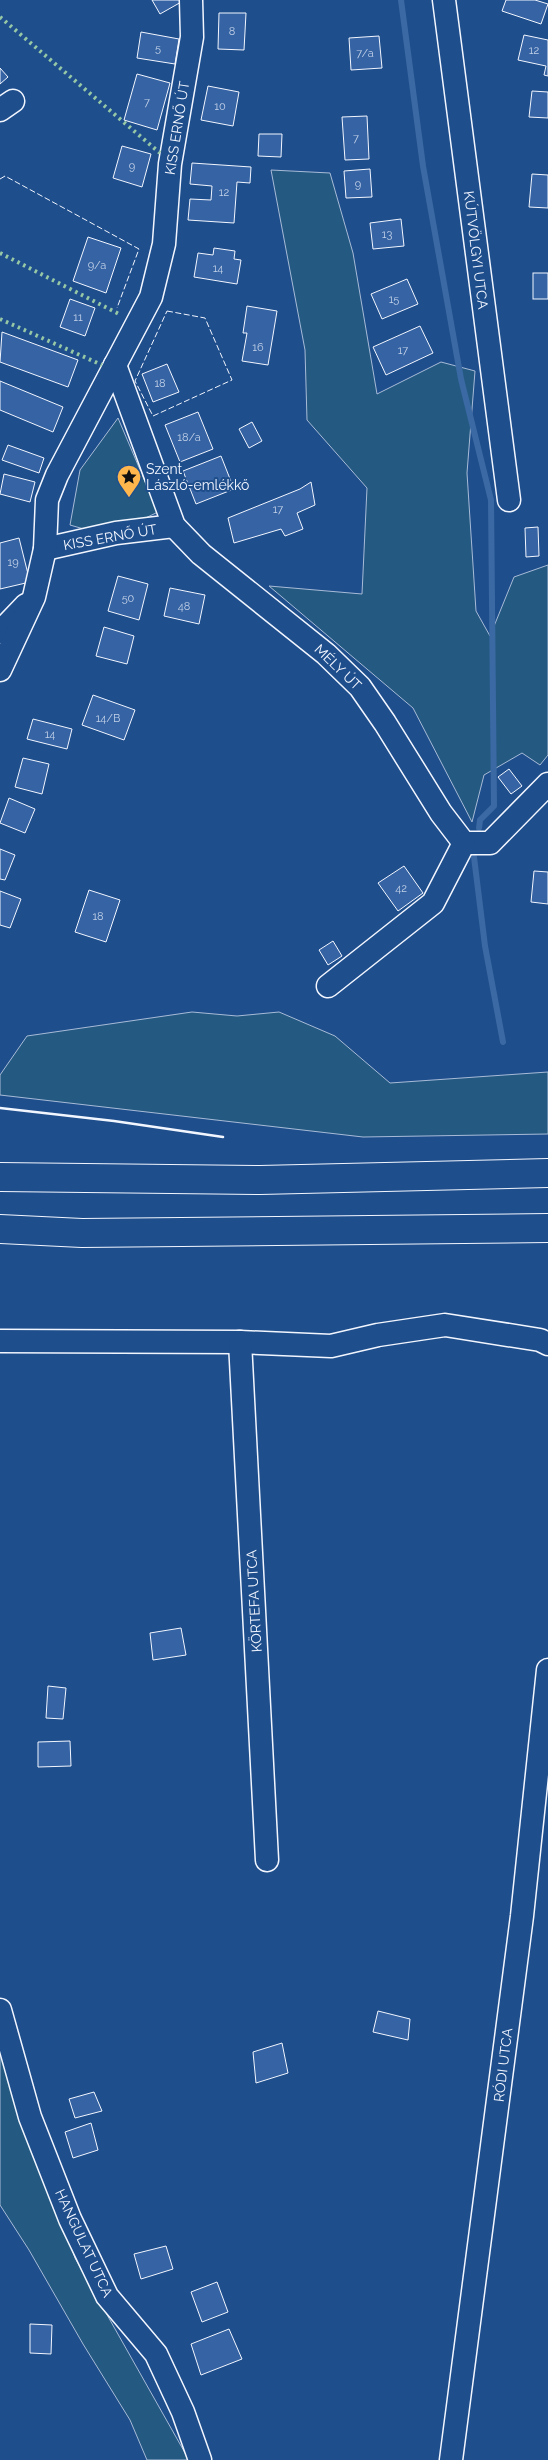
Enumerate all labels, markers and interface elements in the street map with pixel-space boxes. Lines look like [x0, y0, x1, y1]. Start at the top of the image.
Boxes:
house number: 8 [229, 25, 235, 38]
house number: 5 [155, 42, 161, 55]
house number: 12 [529, 44, 539, 57]
house number: 7/a [356, 47, 374, 60]
street label: KISS ERNŐ ÚT [161, 79, 192, 176]
house number: 7 [144, 96, 150, 109]
house number: 10 [214, 100, 226, 113]
house number: 7 [353, 132, 359, 145]
house number: 9 [129, 160, 135, 173]
house number: 9 [355, 178, 361, 191]
house number: 12 [219, 186, 229, 199]
street label: KÚTVÖLGYI UTCA [461, 190, 493, 311]
house number: 13 [382, 228, 392, 241]
house number: 9/a [88, 259, 106, 272]
house number: 14 [213, 262, 223, 275]
house number: 15 [389, 293, 399, 306]
house number: 11 [73, 311, 83, 324]
house number: 16 [252, 341, 264, 354]
house number: 17 [398, 344, 408, 357]
house number: 18 [154, 377, 166, 390]
house number: 18/a [177, 431, 201, 444]
place label: Szent László-emlékkő [146, 461, 249, 493]
place icon: Szent László-emlékkő [116, 464, 142, 498]
house number: 17 [273, 503, 283, 516]
street label: KISS ERNŐ ÚT [62, 520, 158, 553]
house number: 19 [7, 556, 19, 569]
house number: 50 [122, 592, 135, 605]
house number: 48 [178, 600, 190, 613]
street label: MÉLY ÚT [311, 640, 366, 693]
house number: 14/B [96, 712, 120, 725]
house number: 14 [45, 728, 55, 741]
house number: 42 [395, 882, 407, 895]
house number: 18 [92, 910, 104, 923]
street label: KÖRTEFA UTCA [241, 1549, 265, 1653]
street label: RÓDI UTCA [490, 2026, 516, 2103]
street label: HANGULAT UTCA [52, 2186, 116, 2300]

